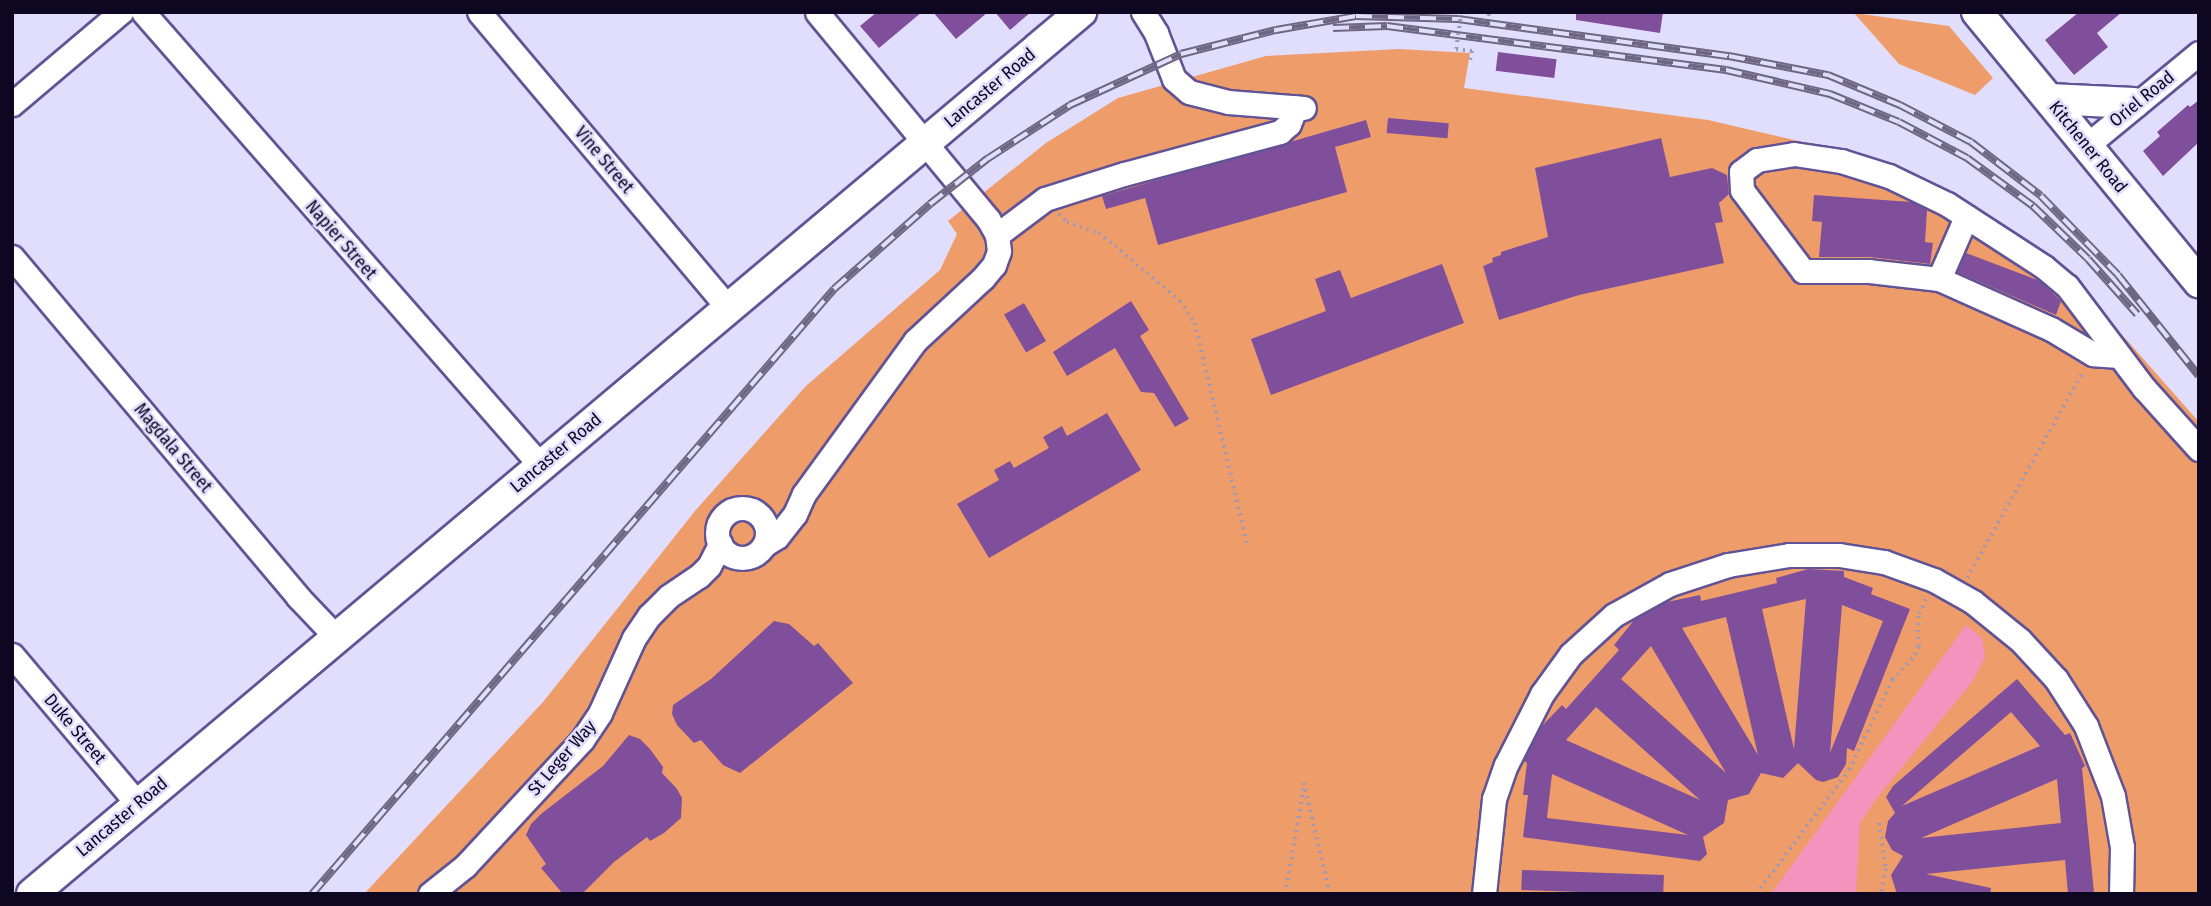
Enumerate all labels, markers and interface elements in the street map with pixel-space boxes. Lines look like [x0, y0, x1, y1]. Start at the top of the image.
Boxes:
street label: Lancaster Road [940, 44, 1040, 132]
street label: Oriel Road [2105, 66, 2179, 132]
street label: Kitchener Road [2044, 97, 2132, 197]
street label: Vine Street [570, 122, 638, 198]
street label: Napier Street [301, 196, 381, 284]
street label: Magdala Street [129, 399, 217, 497]
street label: Lancaster Road [506, 409, 606, 497]
street label: Duke Street [39, 689, 111, 769]
street label: St Leger Way [523, 716, 601, 800]
street label: Lancaster Road [72, 773, 172, 861]

